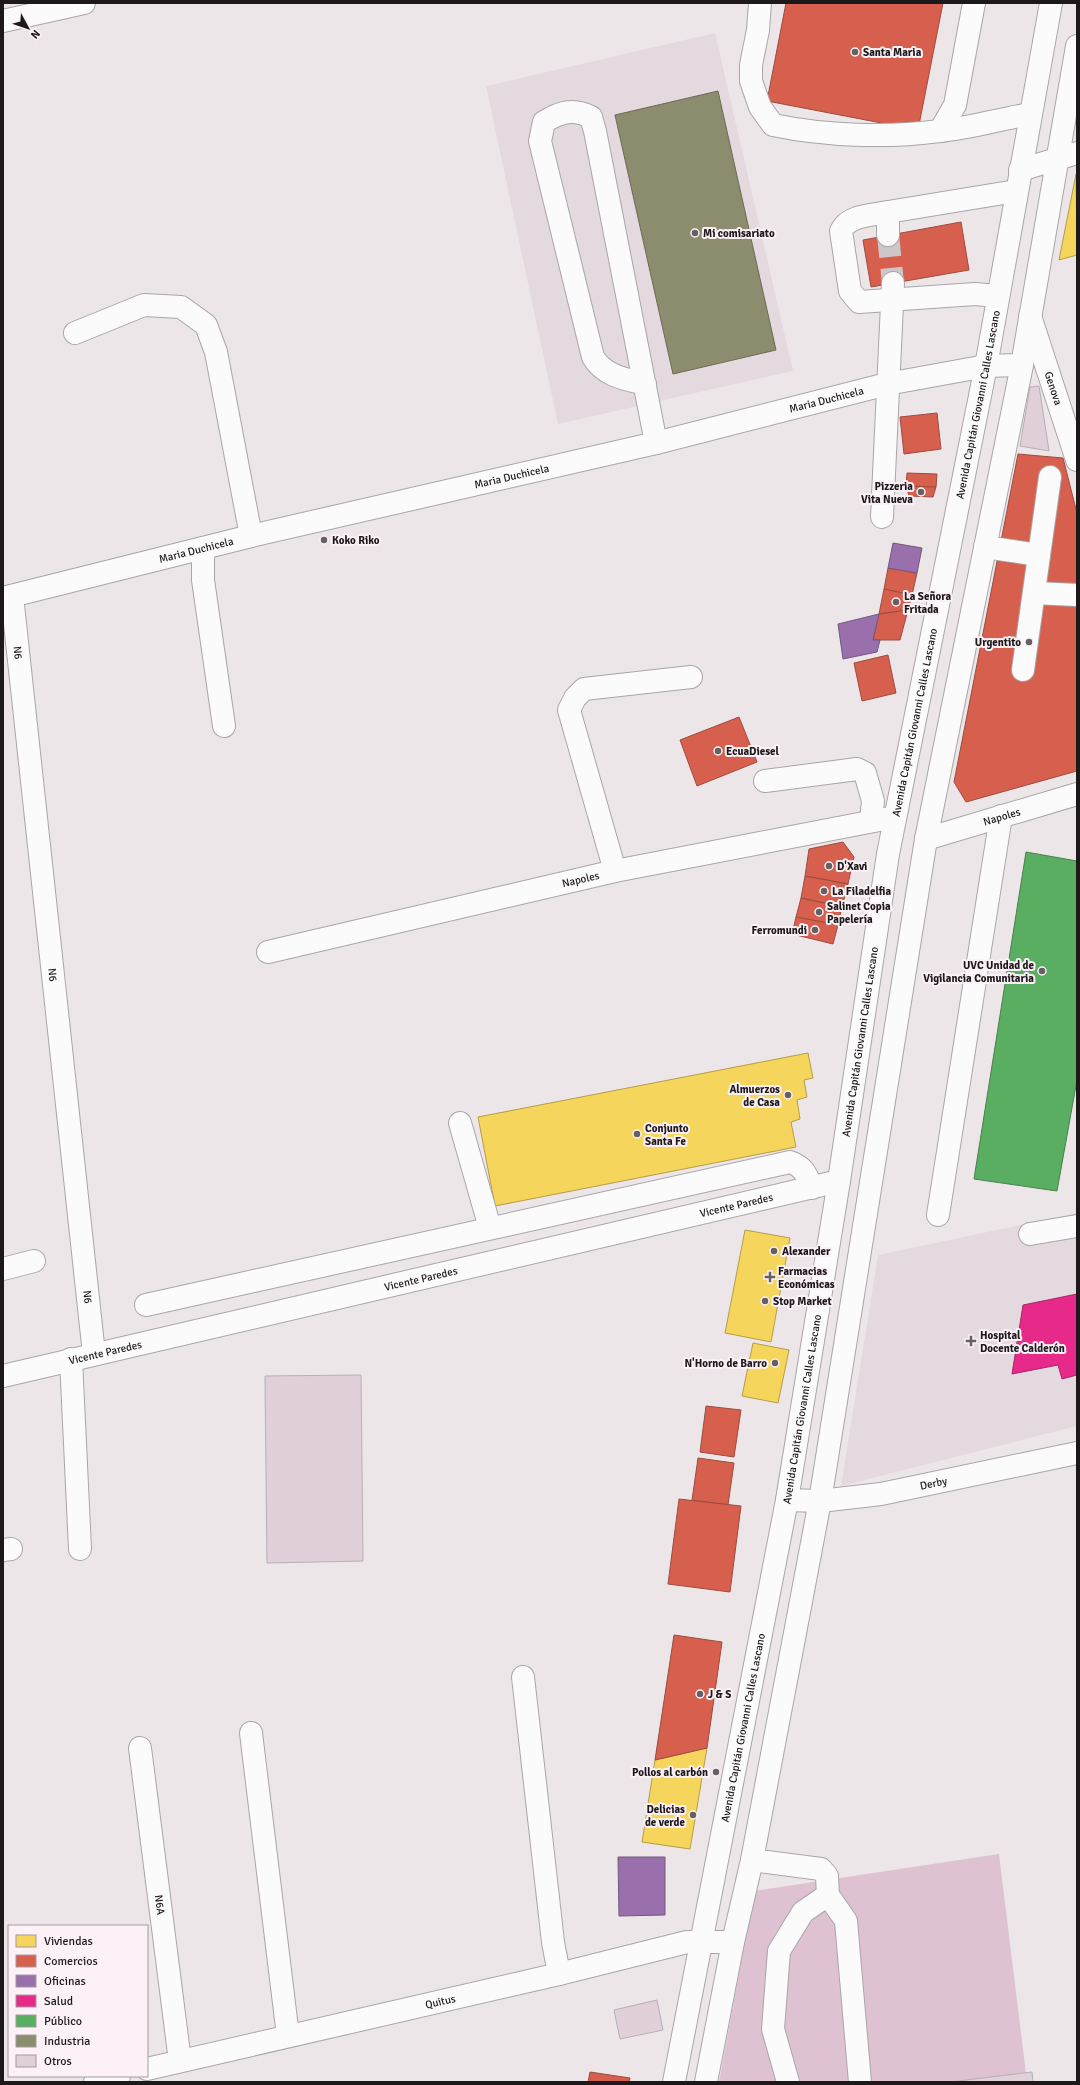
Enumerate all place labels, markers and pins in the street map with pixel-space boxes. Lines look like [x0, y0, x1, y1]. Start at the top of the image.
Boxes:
place label: Santa Maria [863, 46, 922, 59]
marker: Santa Maria [850, 47, 860, 57]
place label: Mi comisariato [703, 227, 775, 240]
marker: Mi comisariato [690, 228, 700, 238]
place label: Pizzeria Vita Nueva [861, 480, 913, 506]
marker: Pizzeria Vita Nueva [916, 487, 926, 497]
place label: Koko Riko [332, 534, 380, 547]
marker: Koko Riko [319, 535, 329, 545]
place label: La Señora Fritada [904, 590, 951, 616]
marker: La Señora Fritada [891, 597, 901, 607]
place label: Urgentito [975, 636, 1021, 649]
marker: Urgentito [1024, 637, 1034, 647]
place label: EcuaDiesel [726, 745, 780, 758]
marker: EcuaDiesel [713, 746, 723, 756]
place label: D'Xavi [837, 860, 867, 873]
marker: D'Xavi [824, 861, 834, 871]
place label: La Filadelfia [832, 885, 891, 898]
marker: La Filadelfia [819, 886, 829, 896]
place label: Salinet Copia Papelería [827, 900, 891, 926]
marker: Salinet Copia Papelería [814, 907, 824, 917]
place label: Ferromundi [752, 924, 807, 937]
marker: Ferromundi [810, 925, 820, 935]
place label: UVC Unidad de Vigilancia Comunitaria [923, 959, 1035, 985]
marker: UVC Unidad de Vigilancia Comunitaria [1037, 966, 1047, 976]
place label: Almuerzos de Casa [729, 1083, 780, 1109]
marker: Almuerzos de Casa [783, 1090, 793, 1100]
place label: Conjunto Santa Fe [645, 1122, 689, 1148]
marker: Conjunto Santa Fe [632, 1129, 642, 1139]
place label: Alexander [782, 1245, 831, 1258]
marker: Alexander [769, 1246, 779, 1256]
place label: Farmacias Económicas [778, 1265, 835, 1291]
marker: Farmacias Económicas [765, 1272, 775, 1282]
place label: Stop Market [773, 1295, 832, 1308]
marker: Stop Market [760, 1296, 770, 1306]
place label: Hospital Docente Calderón [980, 1329, 1065, 1355]
marker: Hospital Docente Calderón [965, 1335, 977, 1347]
place label: N'Horno de Barro [684, 1357, 767, 1370]
marker: N'Horno de Barro [770, 1358, 780, 1368]
place label: J & S [708, 1688, 731, 1701]
marker: J & S [695, 1689, 705, 1699]
place label: Pollos al carbón [632, 1766, 708, 1779]
marker: Pollos al carbón [711, 1767, 721, 1777]
place label: Delicias de verde [645, 1803, 686, 1829]
marker: Delicias de verde [688, 1810, 698, 1820]

